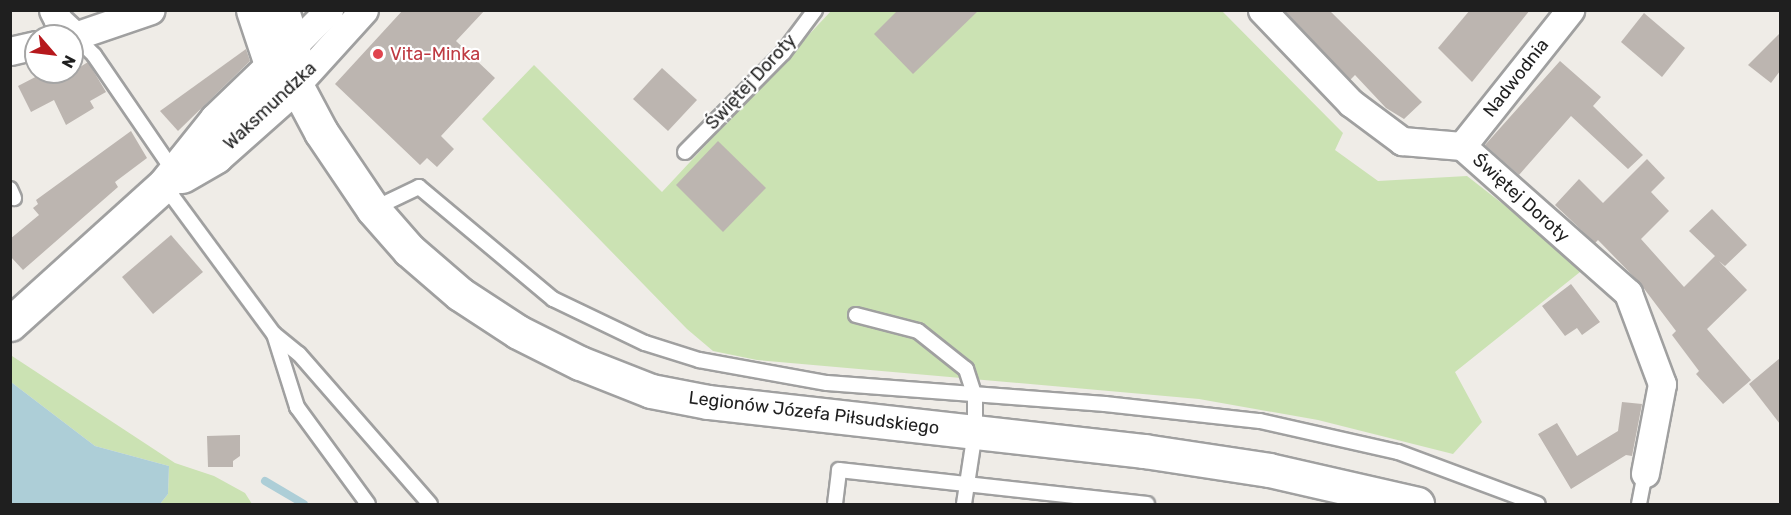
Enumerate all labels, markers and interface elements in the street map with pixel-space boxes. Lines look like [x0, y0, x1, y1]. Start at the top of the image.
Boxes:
north arrow [24, 24, 84, 84]
street label: Świętej Doroty [701, 30, 801, 134]
street label: Nadwodnia [1479, 34, 1553, 122]
place label: Vita-Minka [390, 43, 480, 65]
marker: Vita-Minka [371, 47, 385, 61]
text: N [57, 52, 80, 71]
street label: Waksmundzka [219, 58, 321, 154]
street label: Świętej Doroty [1468, 149, 1574, 247]
street label: Legionów Józefa Piłsudskiego [687, 387, 941, 439]

